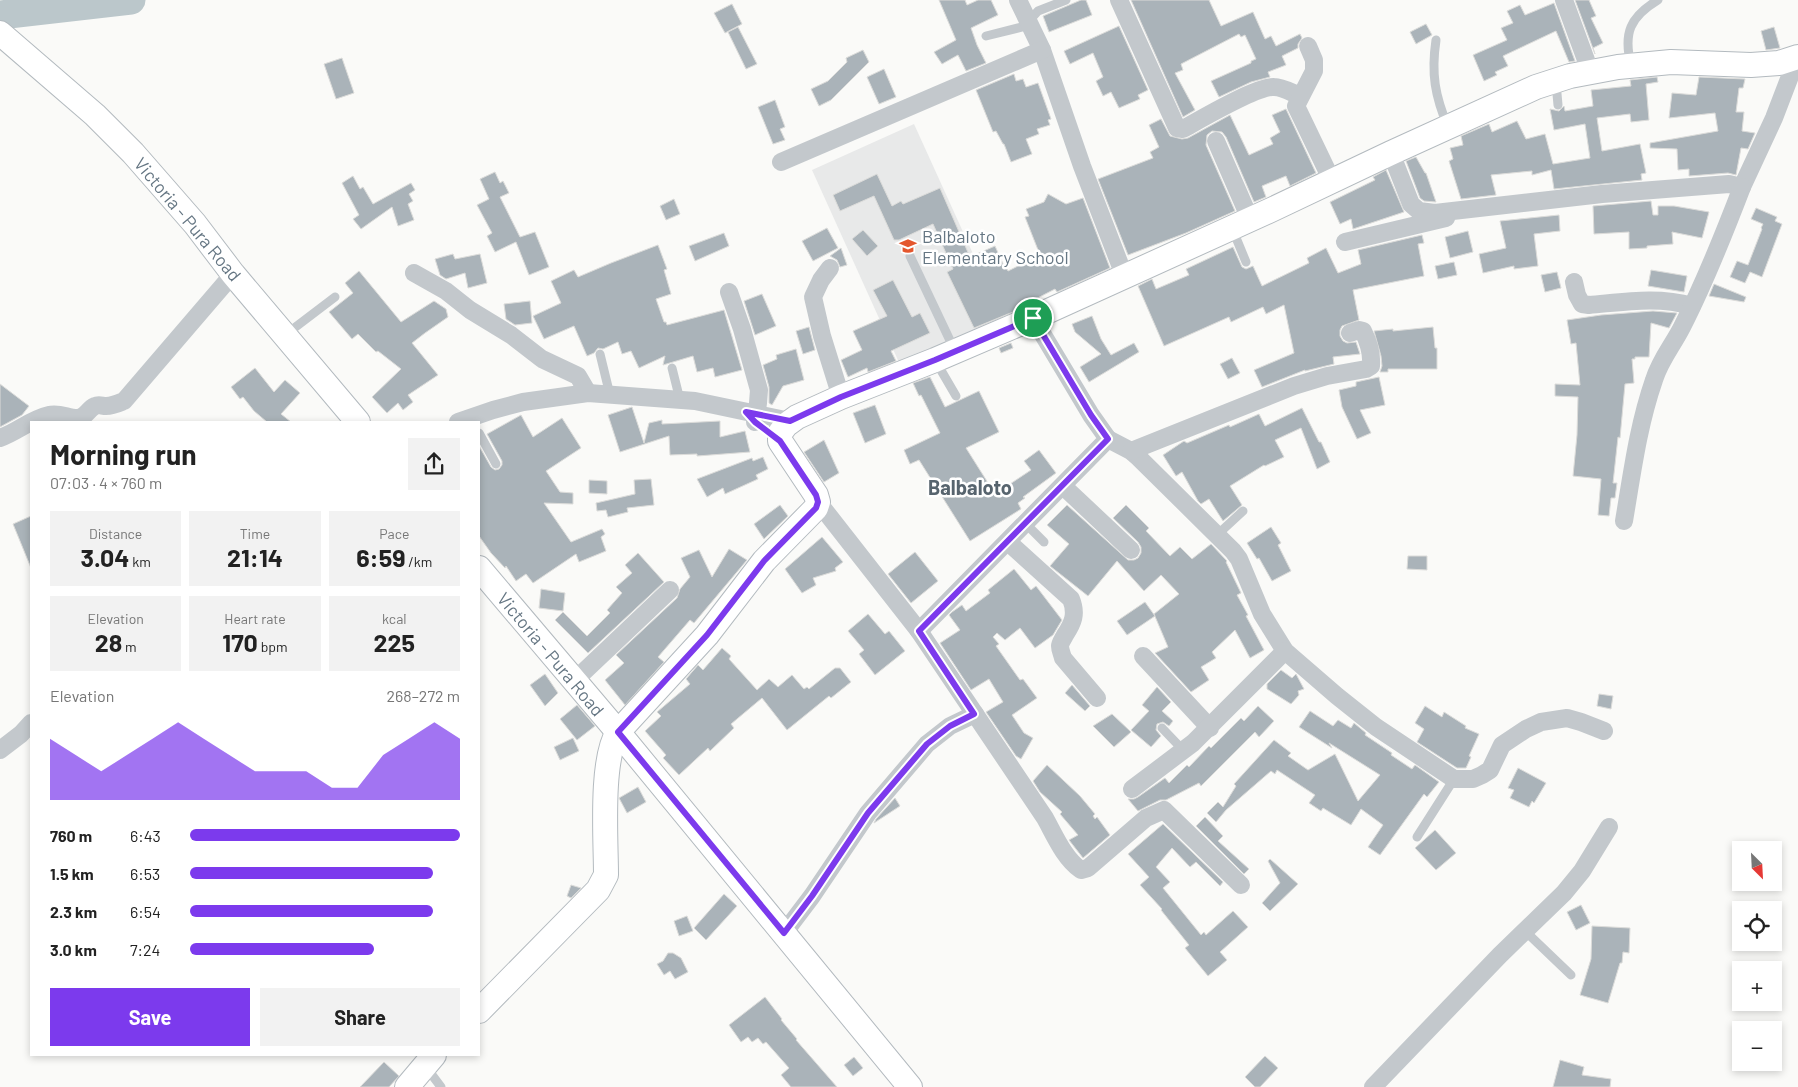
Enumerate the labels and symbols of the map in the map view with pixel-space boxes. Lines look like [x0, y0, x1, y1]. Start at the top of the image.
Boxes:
street label: Victoria - Pura Road [130, 153, 246, 285]
place label: Balbaloto Elementary School [922, 225, 1069, 268]
school or university icon: Balbaloto Elementary School [898, 236, 918, 256]
pin [1012, 297, 1054, 339]
district label: Balbaloto [928, 475, 1012, 499]
street label: Victoria - Pura Road [493, 588, 609, 720]
north arrow [1732, 841, 1782, 891]

